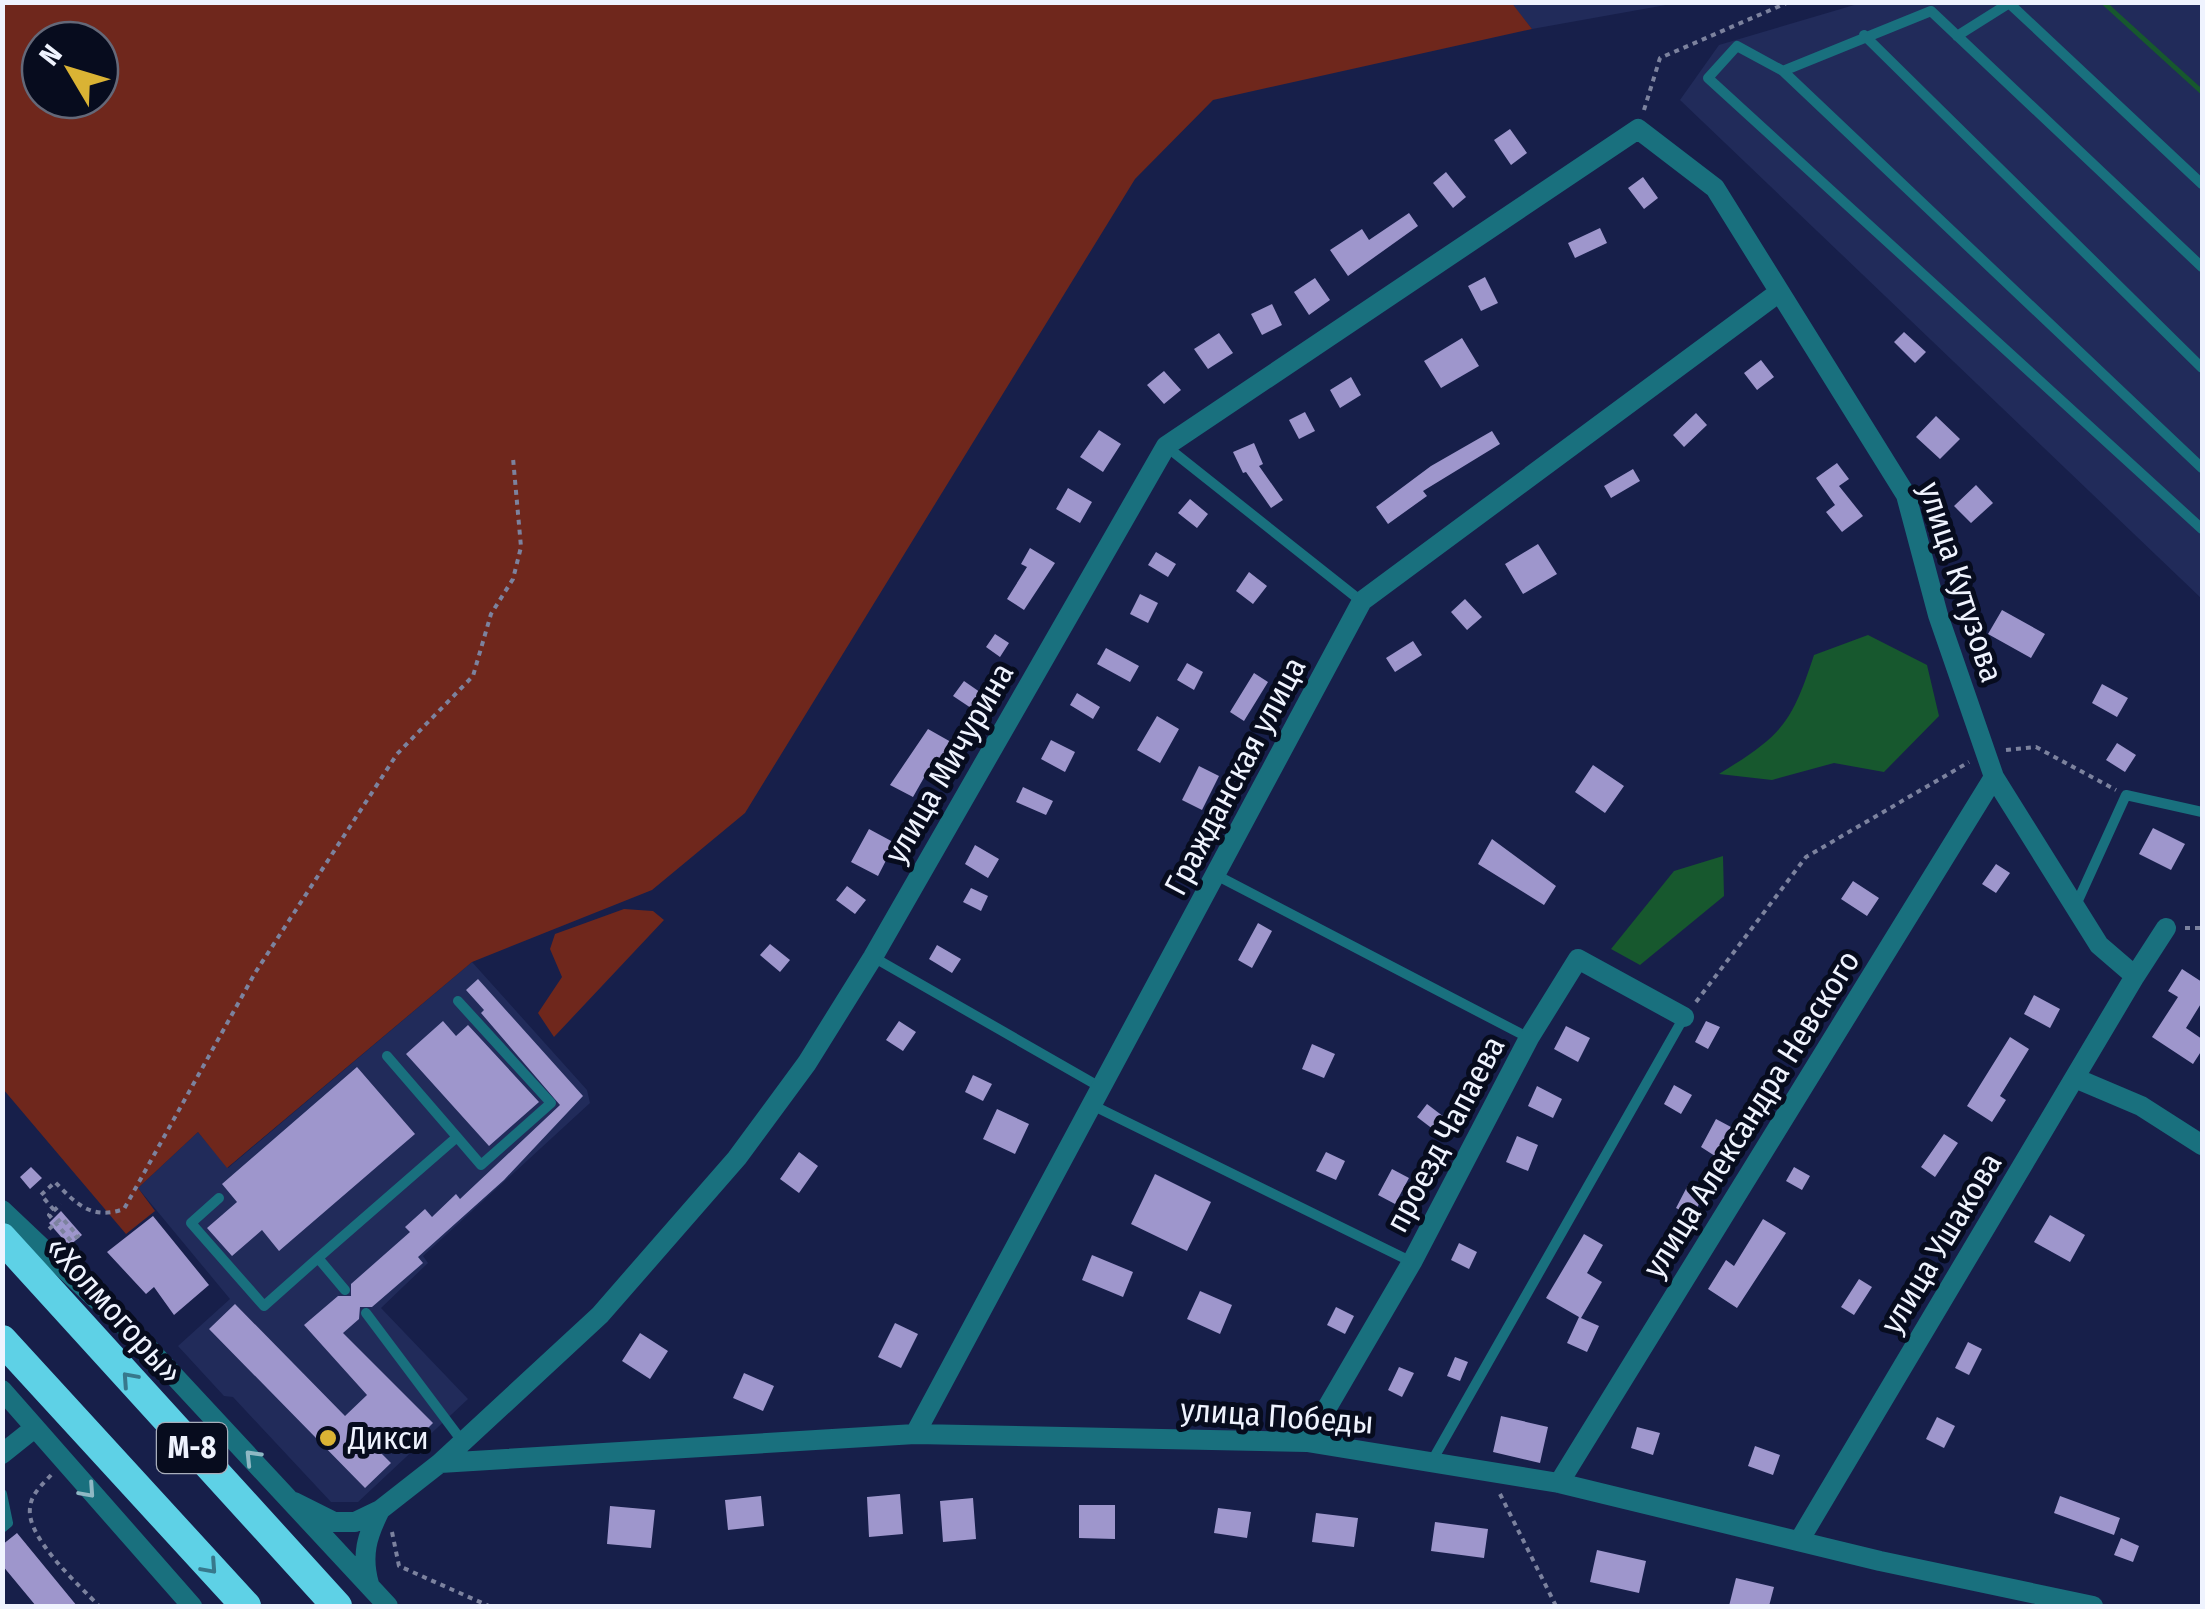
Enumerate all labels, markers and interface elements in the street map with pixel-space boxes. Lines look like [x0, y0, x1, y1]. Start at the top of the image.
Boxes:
north arrow [20, 20, 120, 120]
text: N [33, 38, 69, 72]
street label: улица Кутузова [1911, 477, 2011, 687]
street label: Гражданская улица [1156, 651, 1314, 901]
street label: улица Мичурина [876, 656, 1022, 870]
street label: улица Александра Невского [1635, 943, 1867, 1285]
street label: проезд Чапаева [1377, 1029, 1513, 1239]
street label: улица Ушакова [1872, 1146, 2010, 1340]
street label: «Холмогоры» [38, 1228, 190, 1392]
one-way arrow [123, 1373, 141, 1391]
street label: улица Победы [1179, 1390, 1375, 1442]
place label: Дикси [347, 1419, 429, 1457]
road number: М-8 [157, 1423, 227, 1473]
marker: Дикси [317, 1427, 339, 1449]
one-way arrow [245, 1450, 263, 1469]
one-way arrow [76, 1479, 94, 1498]
one-way arrow [198, 1555, 216, 1574]

